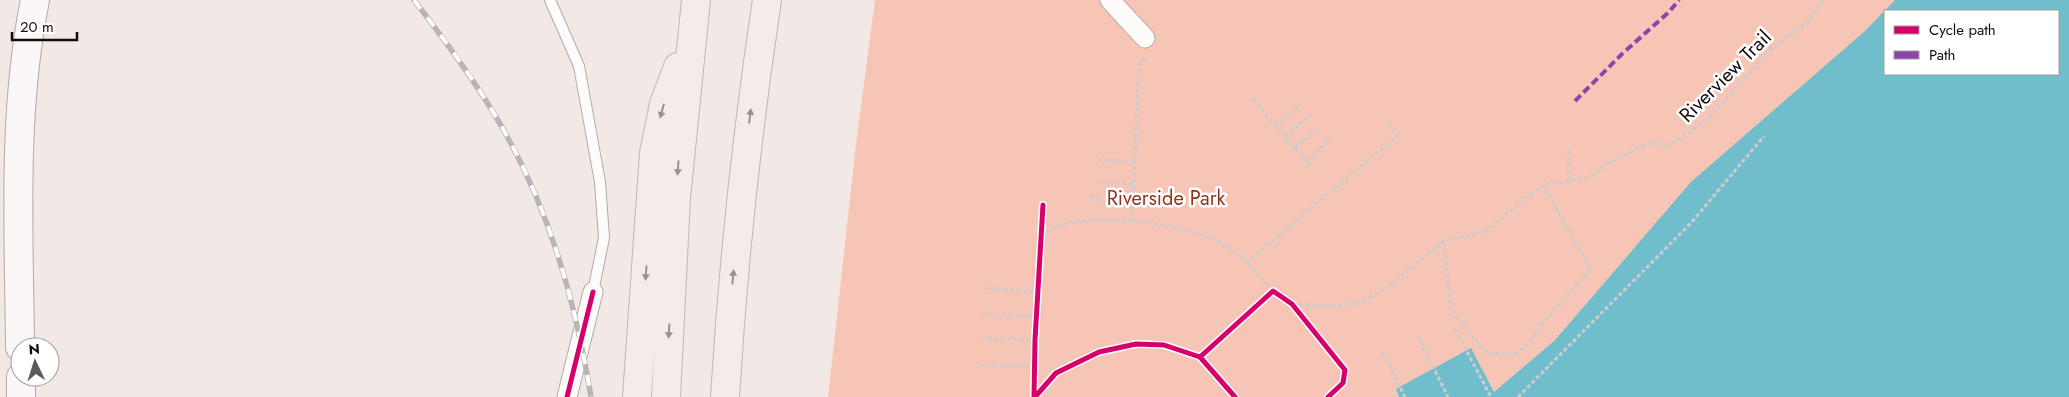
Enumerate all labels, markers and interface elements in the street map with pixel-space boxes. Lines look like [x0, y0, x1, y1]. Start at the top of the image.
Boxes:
scale bar [12, 10, 78, 42]
legend [1884, 10, 2059, 75]
text: 20 m [20, 16, 54, 38]
text: Cycle path [1929, 19, 1996, 41]
street label: Riverview Trail [1673, 24, 1778, 129]
text: Path [1929, 44, 1955, 66]
one-way arrow [658, 104, 666, 119]
one-way arrow [746, 108, 754, 124]
one-way arrow [674, 161, 682, 177]
park label: Riverside Park [1107, 184, 1226, 213]
one-way arrow [641, 265, 649, 281]
one-way arrow [729, 269, 737, 285]
one-way arrow [665, 323, 673, 339]
north arrow [10, 337, 60, 387]
text: N [28, 339, 40, 359]

